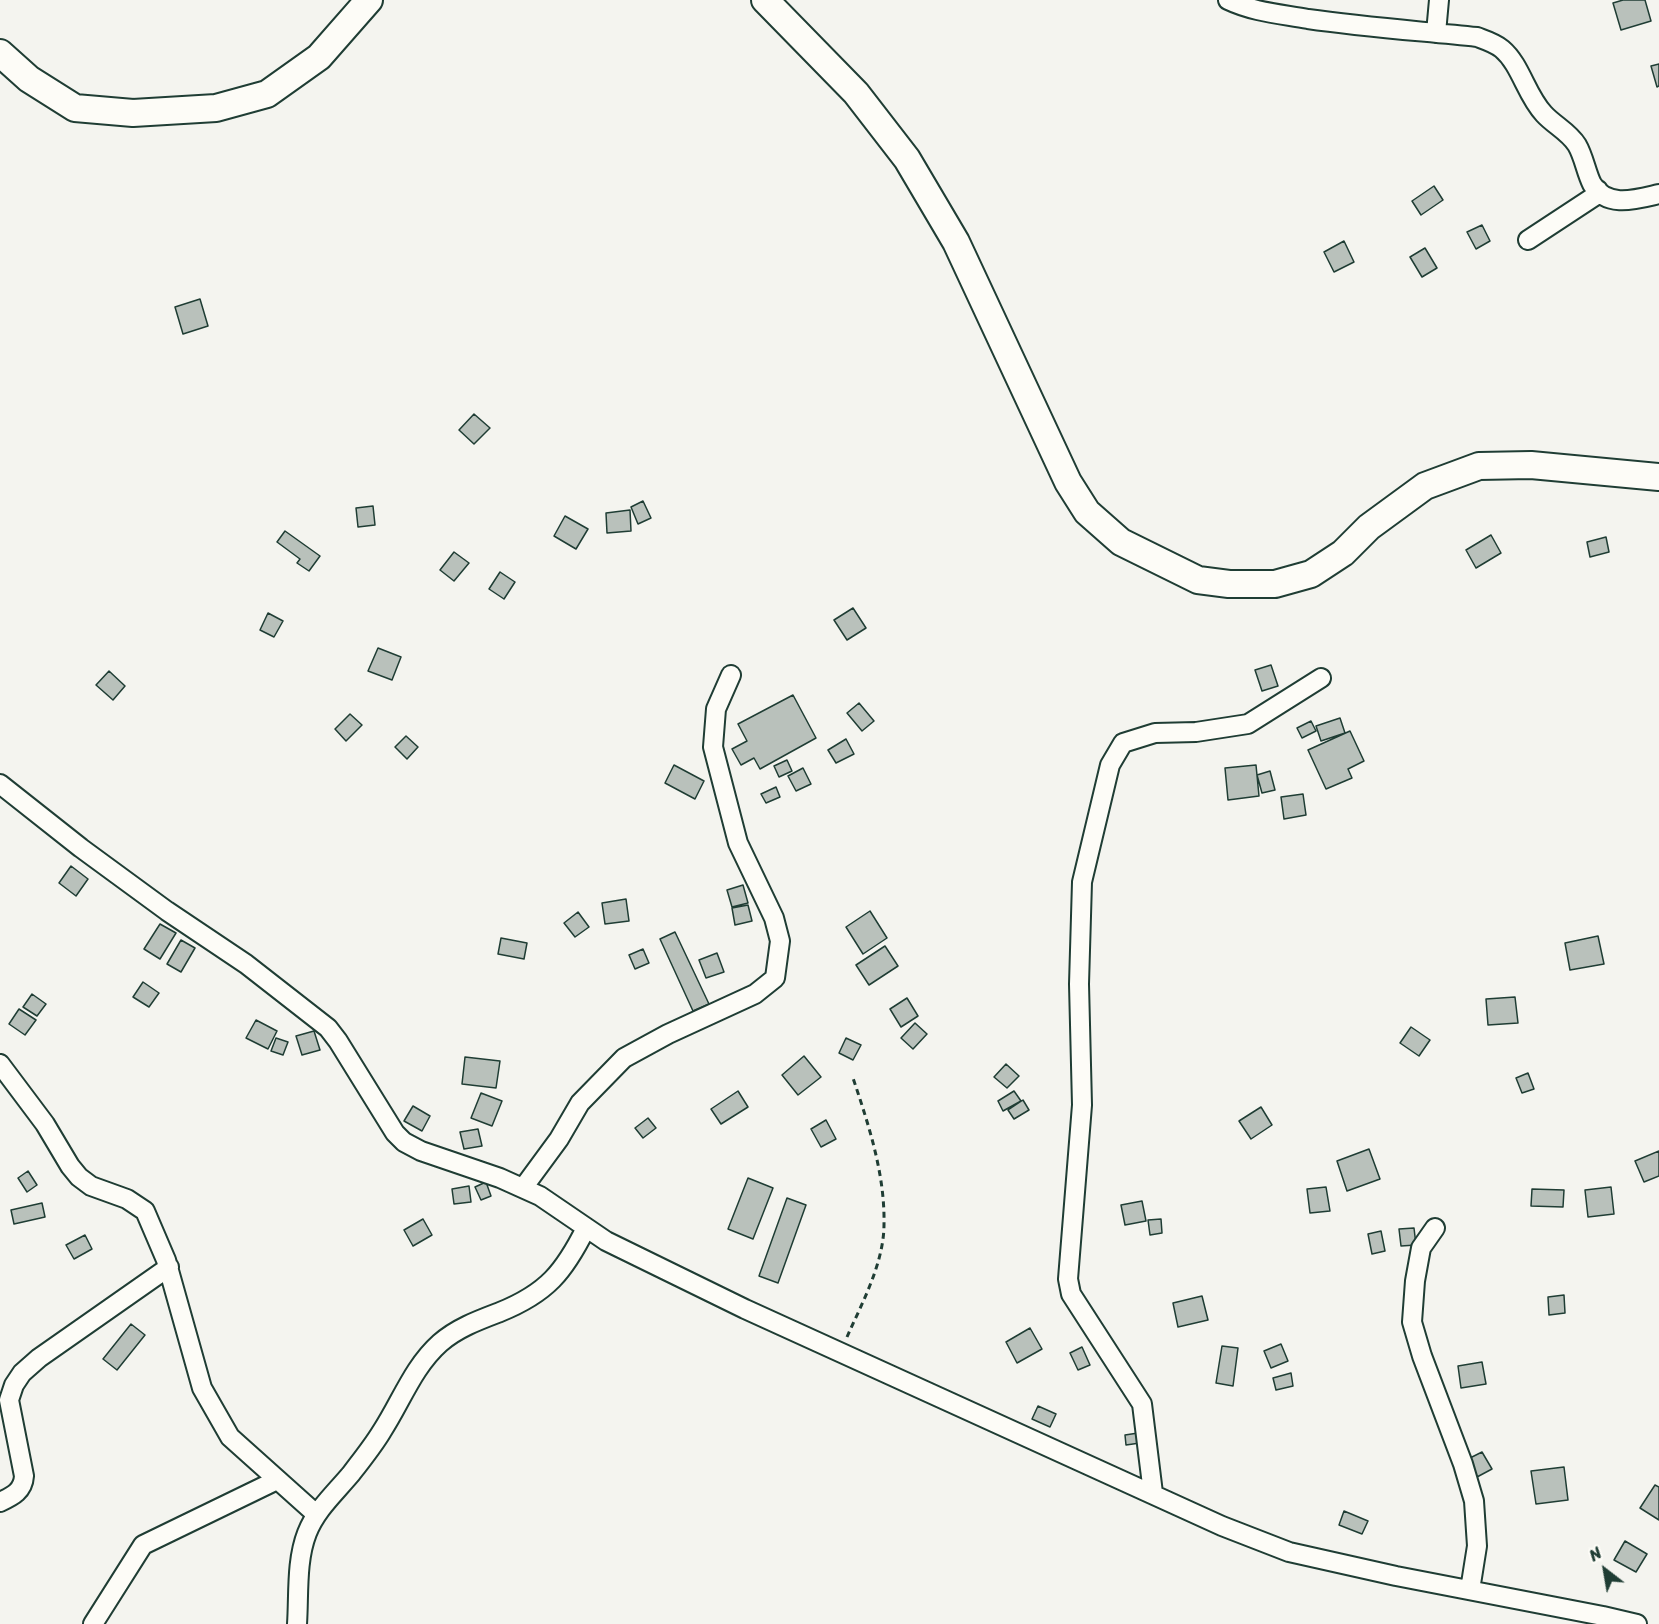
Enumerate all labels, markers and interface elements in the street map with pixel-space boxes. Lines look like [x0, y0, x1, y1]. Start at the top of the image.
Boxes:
text: N [1583, 1539, 1608, 1569]
north arrow [1575, 1540, 1635, 1600]

